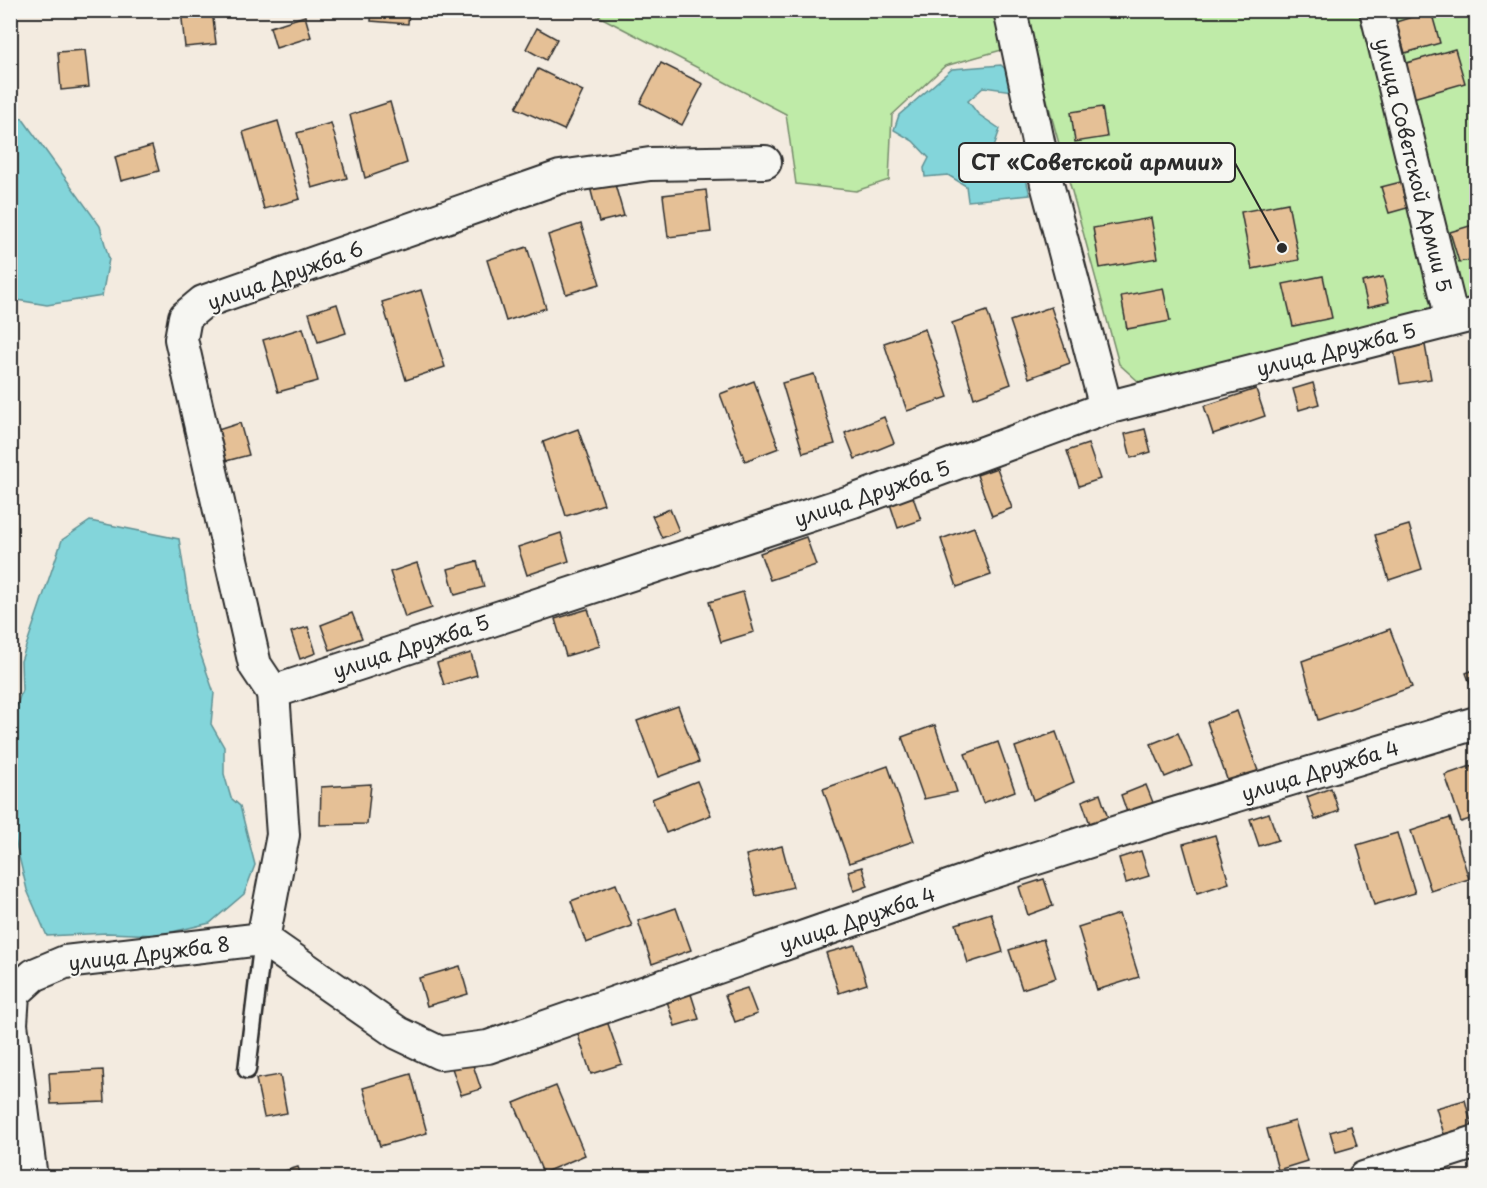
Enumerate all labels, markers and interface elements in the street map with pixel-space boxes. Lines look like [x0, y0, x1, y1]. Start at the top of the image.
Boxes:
street label: улица Советской Армии 5 [1368, 35, 1460, 295]
callout: СТ «Советской армии» [959, 143, 1235, 182]
text: СТ «Советской армии» [971, 145, 1224, 177]
street label: улица Дружба 6 [203, 233, 367, 317]
street label: улица Дружба 5 [1253, 315, 1419, 383]
street label: улица Дружба 5 [790, 452, 954, 534]
street label: улица Дружба 5 [329, 606, 493, 686]
street label: улица Дружба 4 [1238, 732, 1402, 808]
street label: улица Дружба 4 [775, 878, 939, 960]
street label: улица Дружба 8 [67, 928, 231, 978]

